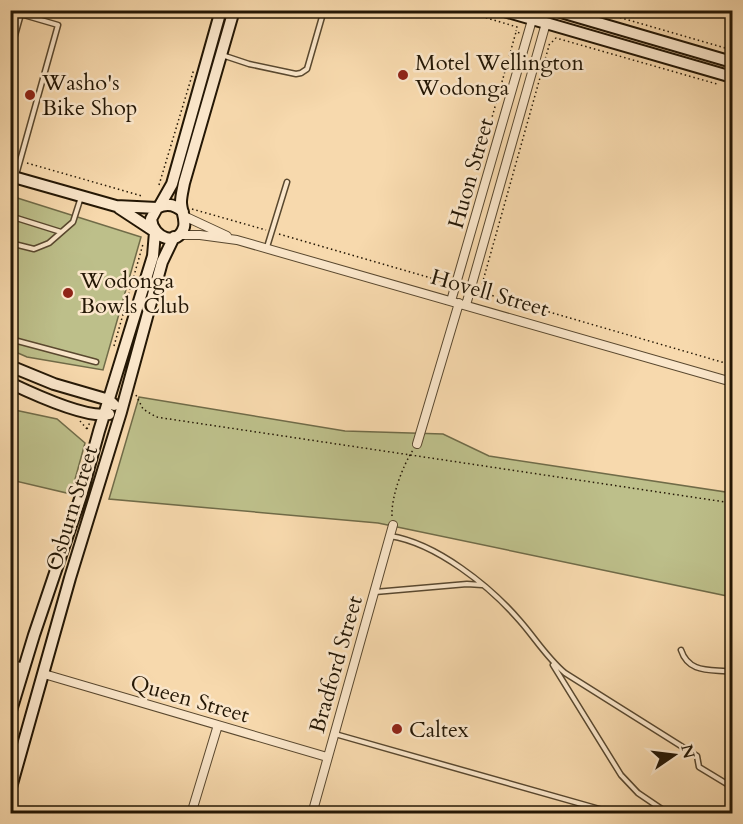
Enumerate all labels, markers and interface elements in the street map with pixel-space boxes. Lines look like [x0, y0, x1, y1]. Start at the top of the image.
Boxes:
place label: Motel Wellington Wodonga [414, 48, 584, 103]
place label: Washo's Bike Shop [41, 68, 138, 123]
marker: Motel Wellington Wodonga [396, 68, 410, 82]
marker: Washo's Bike Shop [23, 88, 37, 102]
street label: Huon Street [441, 114, 501, 232]
street label: Hovell Street [427, 262, 552, 324]
place label: Wodonga Bowls Club [79, 266, 190, 321]
marker: Wodonga Bowls Club [61, 286, 75, 300]
street label: Osburn Street [39, 442, 105, 575]
street label: Bradford Street [302, 592, 370, 736]
street label: Queen Street [127, 668, 253, 730]
place label: Caltex [409, 715, 469, 745]
marker: Caltex [390, 722, 404, 736]
north arrow [644, 725, 704, 785]
text: N [675, 742, 700, 761]

